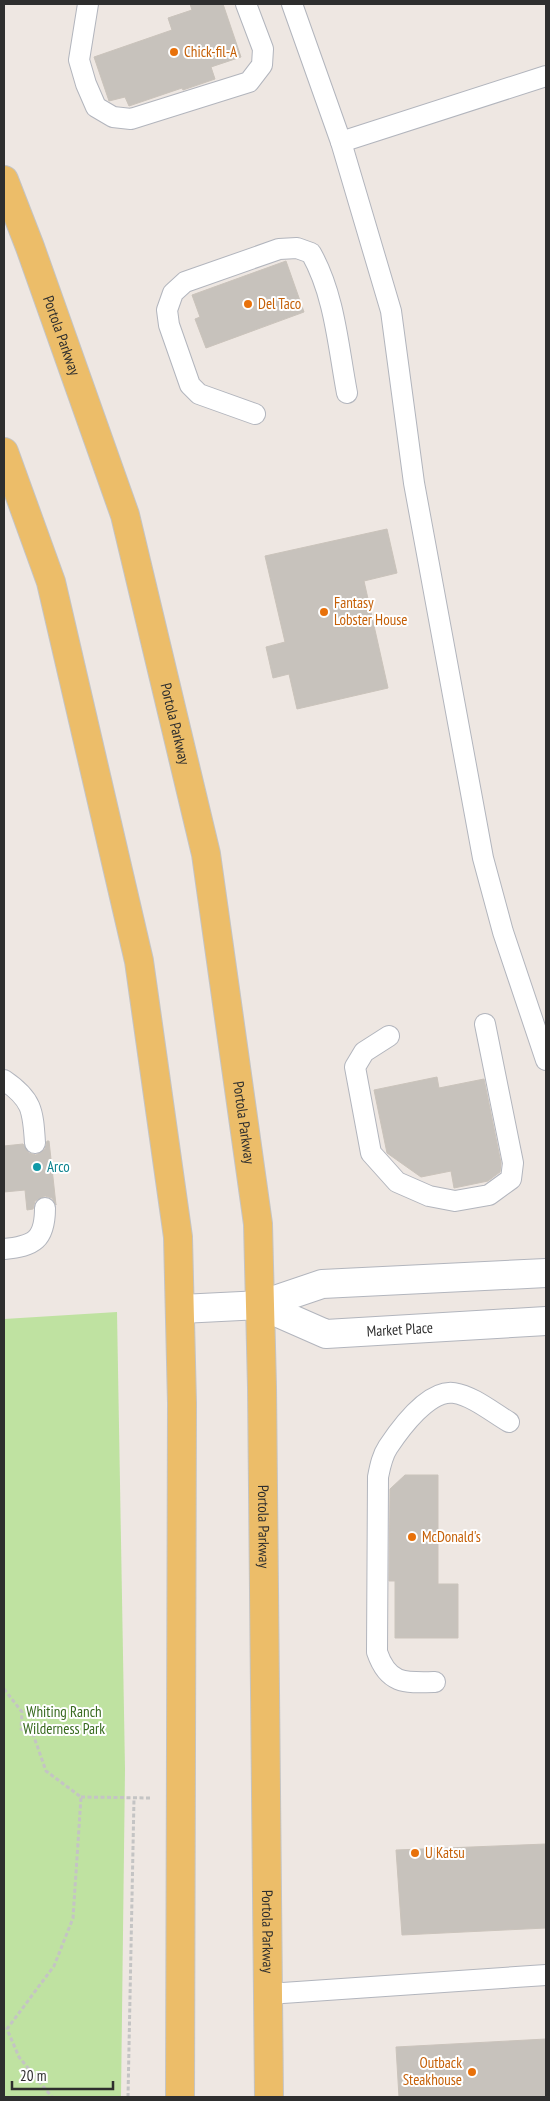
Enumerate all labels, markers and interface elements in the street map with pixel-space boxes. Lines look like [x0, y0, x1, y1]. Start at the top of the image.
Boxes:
place label: Chick-fil-A [184, 42, 238, 61]
marker: Chick-fil-A [168, 46, 180, 58]
street label: Portola Parkway [39, 293, 85, 378]
place label: Del Taco [258, 294, 301, 313]
marker: Del Taco [242, 298, 254, 310]
place label: Fantasy Lobster House [334, 593, 407, 629]
marker: Fantasy Lobster House [318, 606, 330, 618]
street label: Portola Parkway [156, 681, 194, 767]
street label: Portola Parkway [229, 1080, 260, 1166]
place label: Arco [47, 1157, 70, 1176]
marker: Arco [31, 1161, 43, 1173]
street label: Market Place [366, 1318, 433, 1341]
street label: Portola Parkway [254, 1485, 274, 1569]
place label: McDonald's [422, 1527, 481, 1546]
marker: McDonald's [406, 1531, 418, 1543]
park label: Whiting Ranch Wilderness Park [23, 1702, 105, 1738]
place label: U Katsu [425, 1843, 465, 1862]
marker: U Katsu [409, 1847, 421, 1859]
street label: Portola Parkway [258, 1890, 278, 1974]
place label: Outback Steakhouse [403, 2053, 462, 2089]
scale bar [12, 2058, 114, 2090]
text: 20 m [20, 2066, 46, 2085]
marker: Outback Steakhouse [466, 2066, 478, 2078]

